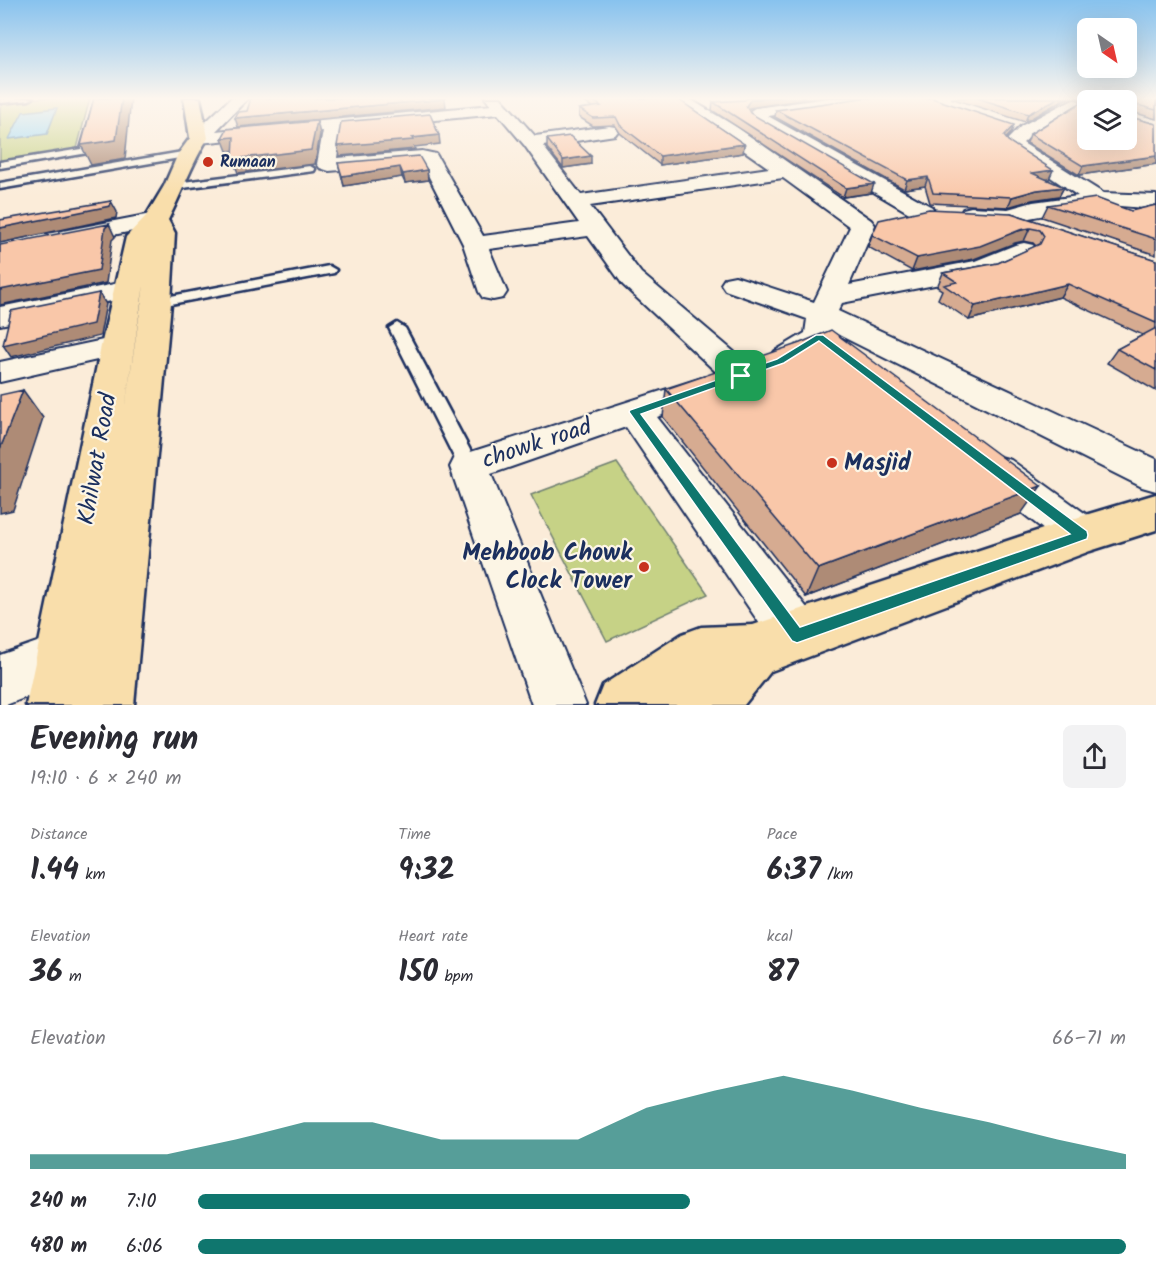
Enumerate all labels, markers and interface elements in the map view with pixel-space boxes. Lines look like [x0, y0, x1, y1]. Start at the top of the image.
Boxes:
north arrow [1077, 18, 1137, 78]
map controls [1077, 18, 1137, 150]
button: layers [1077, 90, 1137, 150]
place label: Rumaan [220, 150, 276, 175]
marker: Rumaan [201, 155, 215, 169]
pin [715, 350, 766, 401]
icon: arrive [724, 359, 757, 392]
street label: Khilwat Road [67, 389, 129, 528]
street label: chowk road [477, 408, 598, 480]
place label: Masjid [844, 444, 912, 483]
marker: Masjid [825, 456, 839, 470]
place label: Mehboob Chowk Clock Tower [462, 534, 633, 601]
marker: Mehboob Chowk Clock Tower [637, 560, 651, 574]
text: Evening run [30, 714, 198, 767]
button: share [1063, 725, 1126, 788]
text: 19:10 · 6 × 240 m [30, 763, 182, 795]
text: Distance [30, 822, 88, 847]
text: Time [398, 822, 431, 847]
text: Pace [767, 822, 797, 847]
text: 1.44 [30, 847, 79, 895]
text: 9:32 [398, 847, 455, 895]
text: 6:37 [767, 847, 821, 895]
text: km [79, 862, 106, 887]
text: /km [821, 862, 853, 887]
text: Elevation [30, 924, 91, 949]
text: Heart rate [398, 924, 468, 949]
text: kcal [767, 924, 793, 949]
text: 36 [30, 949, 63, 997]
text: 150 [398, 949, 438, 997]
text: 87 [767, 949, 799, 997]
text: m [63, 964, 82, 989]
text: bpm [438, 964, 473, 989]
text: Elevation [30, 1023, 106, 1055]
text: 66–71 m [1052, 1023, 1126, 1055]
text: 240 m [30, 1186, 87, 1218]
text: 7:10 [126, 1186, 156, 1218]
text: 480 m [30, 1231, 87, 1263]
text: 6:06 [126, 1231, 163, 1263]

